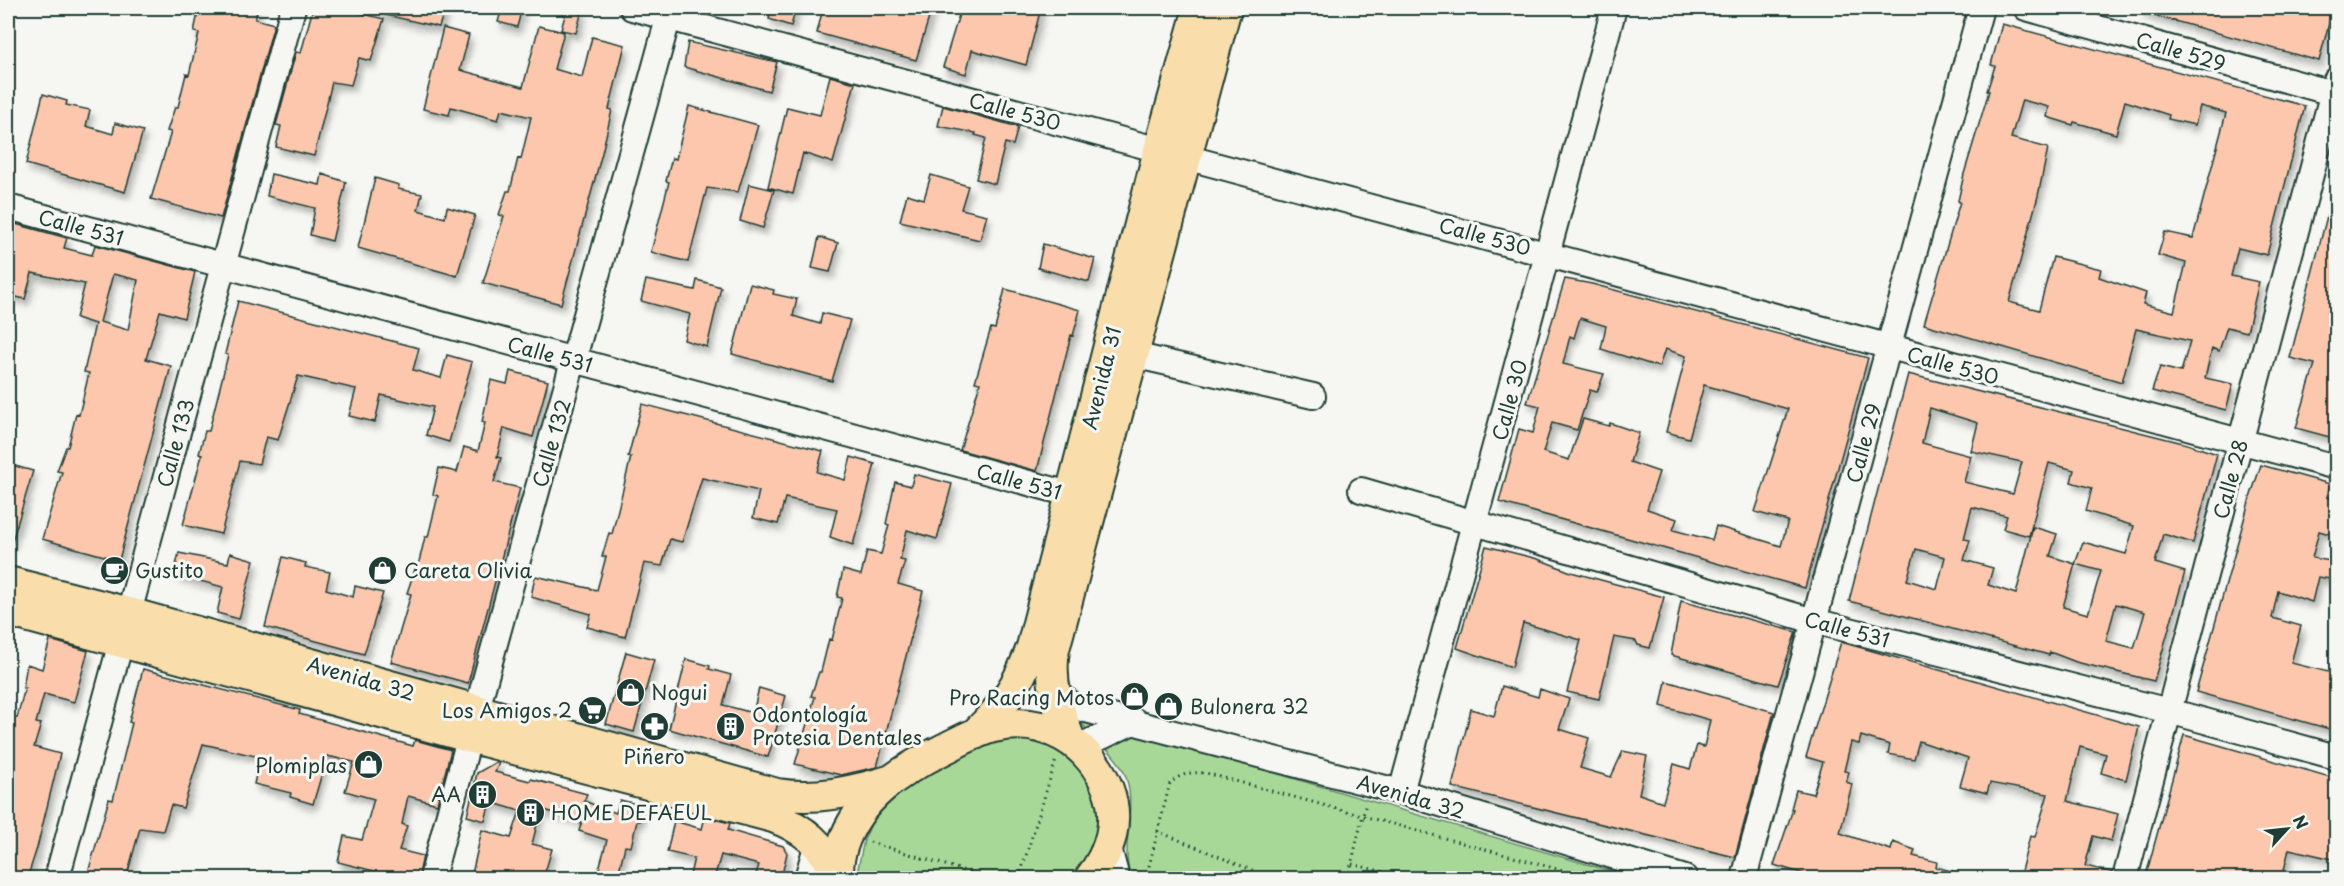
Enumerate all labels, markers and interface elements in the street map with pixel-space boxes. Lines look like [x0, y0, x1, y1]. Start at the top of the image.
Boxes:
street label: Calle 529 [2133, 24, 2229, 78]
street label: Calle 530 [966, 84, 1064, 138]
street label: Calle 531 [35, 201, 127, 253]
street label: Calle 530 [1436, 209, 1534, 263]
street label: Avenida 31 [1074, 323, 1128, 433]
street label: Calle 531 [504, 328, 596, 380]
street label: Calle 530 [1904, 338, 2002, 392]
street label: Calle 30 [1484, 356, 1534, 444]
street label: Calle 133 [149, 395, 201, 491]
street label: Calle 132 [524, 395, 578, 491]
street label: Calle 29 [1838, 400, 1888, 486]
street label: Calle 28 [2205, 436, 2255, 522]
street label: Calle 531 [973, 455, 1065, 507]
cafe icon: Gustito [98, 554, 130, 586]
shop icon: Careta Olivia [367, 554, 399, 586]
place label: Gustito [135, 555, 204, 585]
place label: Careta Olivia [404, 555, 532, 585]
street label: Calle 531 [1801, 603, 1893, 655]
street label: Avenida 32 [304, 648, 418, 708]
shop icon: Nogui [614, 676, 646, 708]
place label: Nogui [651, 677, 708, 707]
shop icon: Pro Racing Motos [1119, 681, 1151, 713]
place label: Pro Racing Motos [949, 682, 1114, 712]
shop icon: Bulonera 32 [1153, 690, 1185, 722]
place label: Bulonera 32 [1190, 691, 1309, 721]
supermarket icon: Los Amigos 2 [577, 694, 609, 726]
place label: Los Amigos 2 [442, 695, 572, 725]
place label: Odontología Protesia Dentales [752, 699, 922, 752]
pharmacy icon: Piñero [638, 710, 670, 742]
building icon: Odontología Protesia Dentales [715, 710, 747, 742]
place label: Piñero [623, 741, 685, 771]
shop icon: Plomiplas [352, 749, 384, 781]
place label: Plomiplas [255, 750, 347, 780]
street label: Avenida 32 [1354, 766, 1468, 826]
building icon: AA [466, 778, 498, 810]
place label: AA [431, 779, 461, 809]
building icon: HOME DEFAEUL [514, 796, 546, 828]
place label: HOME DEFAEUL [551, 797, 713, 827]
north arrow [2257, 799, 2317, 859]
text: N [2288, 811, 2315, 833]

